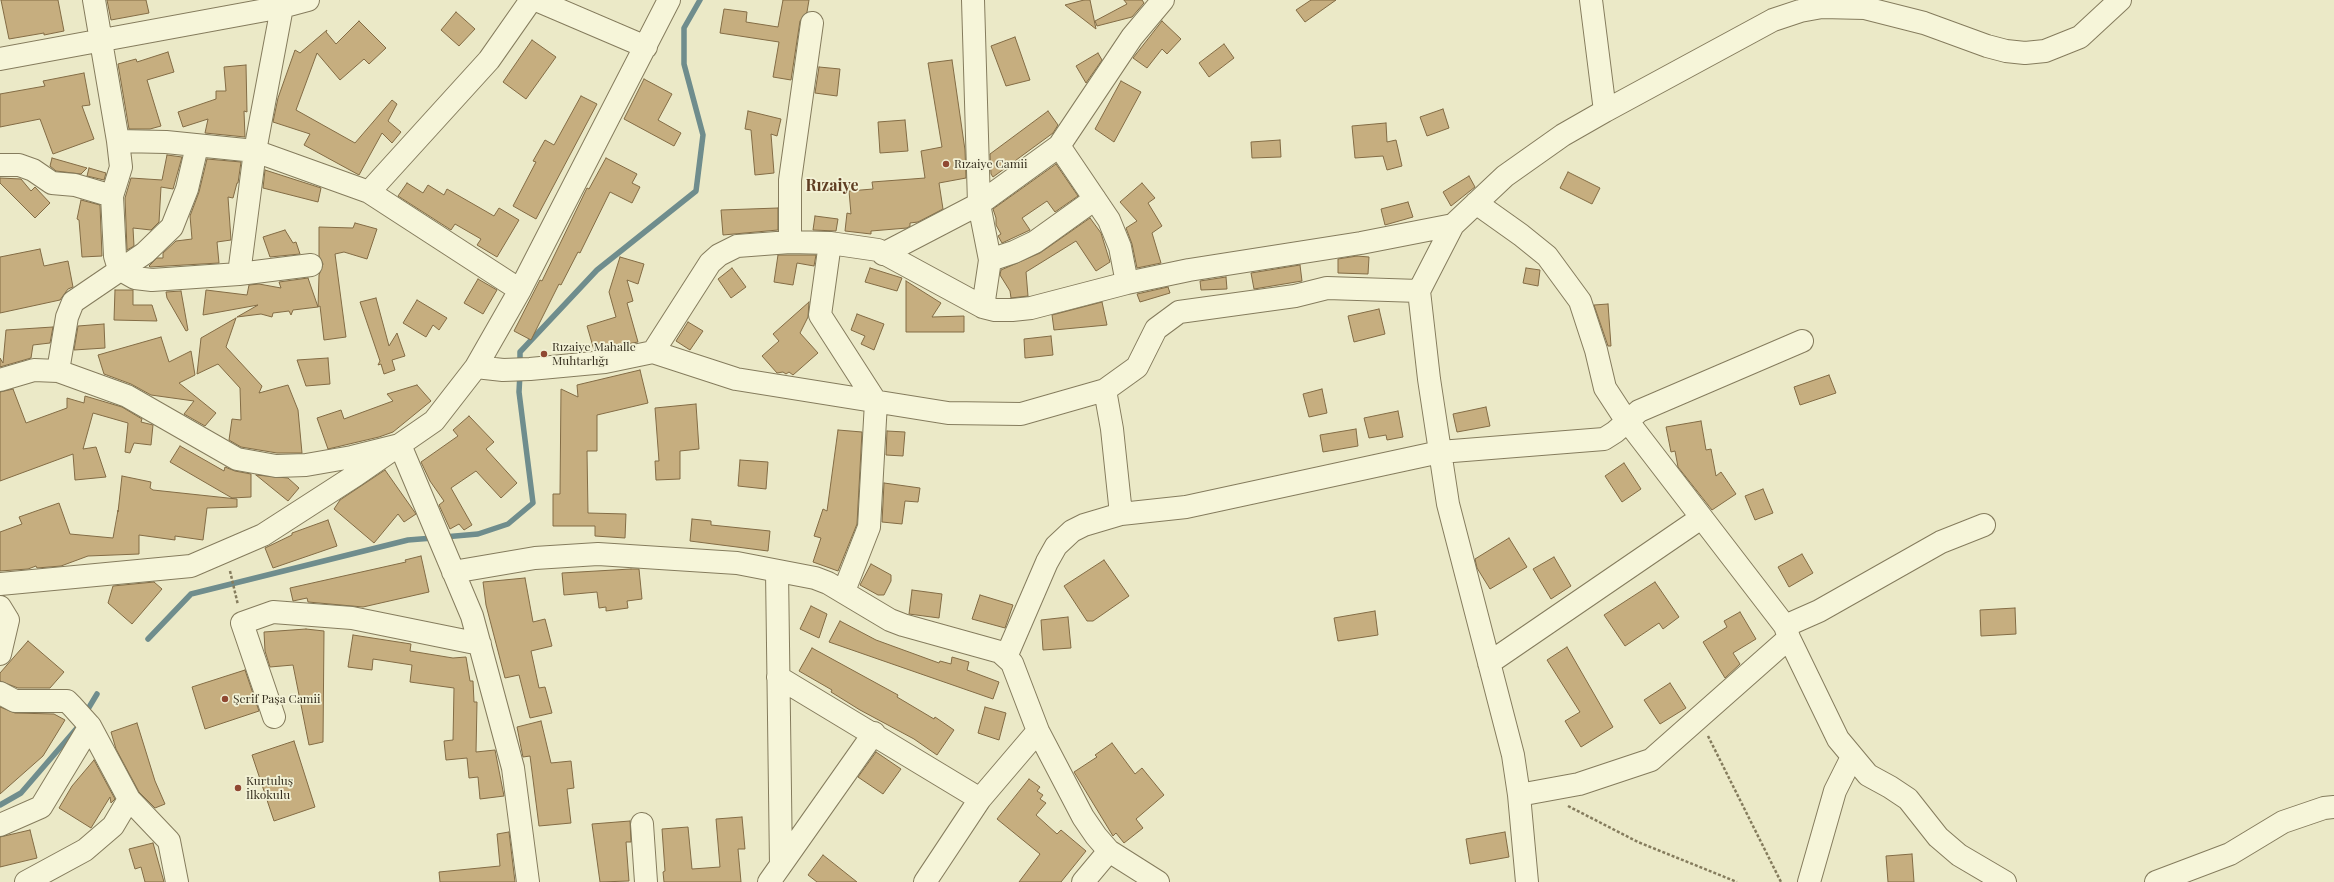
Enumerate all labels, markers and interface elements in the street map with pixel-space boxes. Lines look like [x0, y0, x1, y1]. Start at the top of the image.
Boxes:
place label: Rızaiye Camii [954, 157, 1027, 171]
marker: Rızaiye Camii [941, 159, 951, 169]
district label: Rızaiye [805, 176, 859, 196]
place label: Rızaiye Mahalle Muhtarlığı [552, 340, 636, 368]
marker: Rızaiye Mahalle Muhtarlığı [539, 349, 549, 359]
place label: Şerif Paşa Camii [233, 692, 321, 706]
marker: Şerif Paşa Camii [220, 694, 230, 704]
place label: Kurtuluş İlkokulu [246, 774, 293, 802]
marker: Kurtuluş İlkokulu [233, 783, 243, 793]

